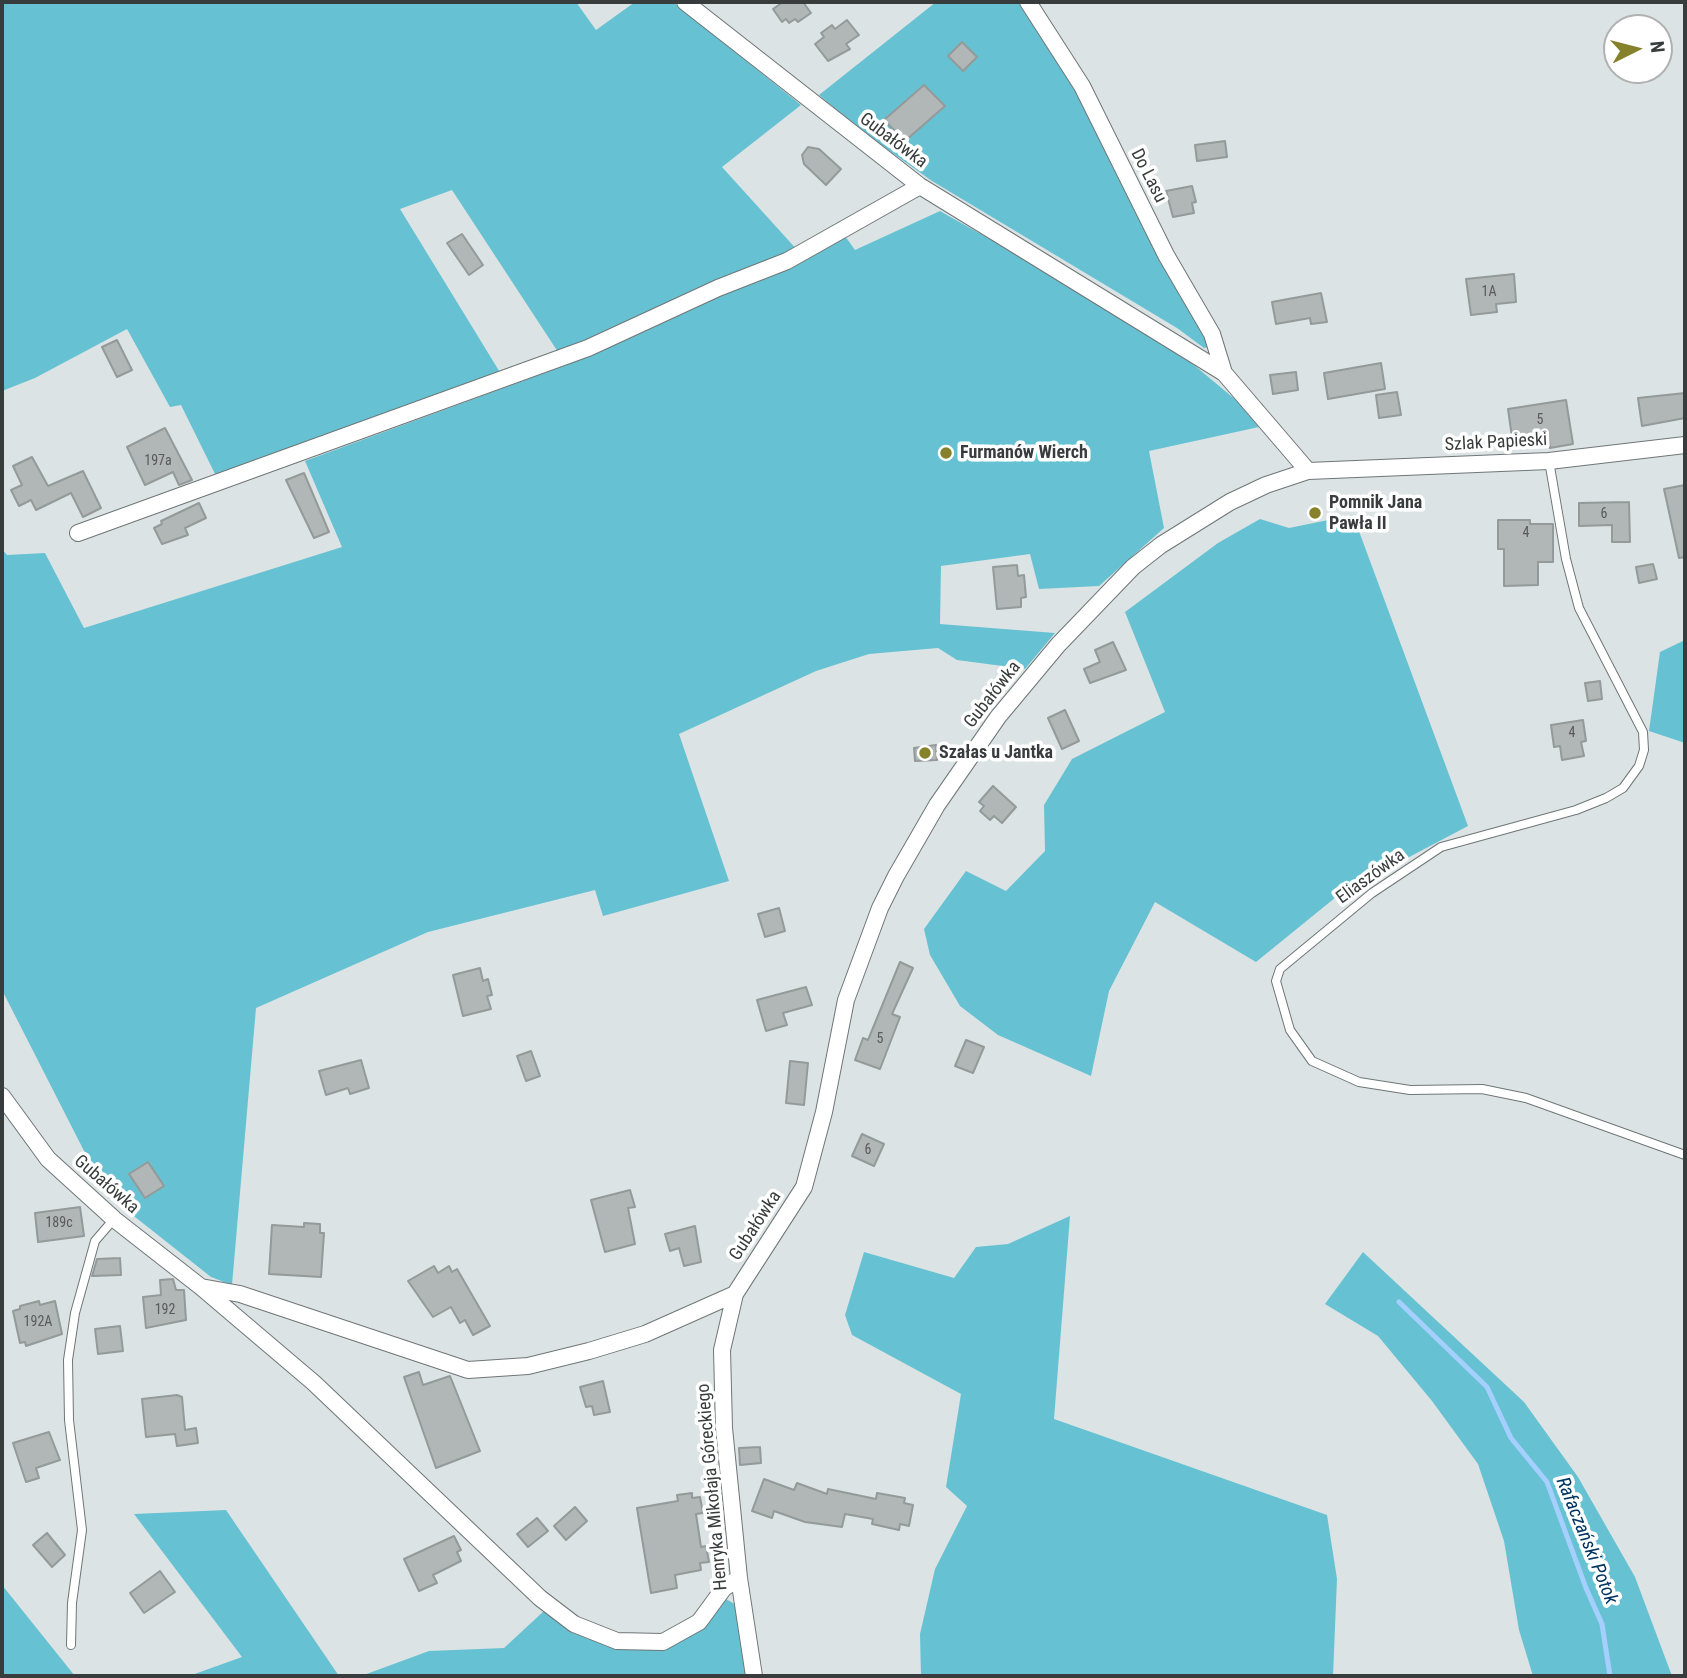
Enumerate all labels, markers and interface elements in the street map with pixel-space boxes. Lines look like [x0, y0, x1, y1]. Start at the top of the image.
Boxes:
north arrow [1603, 14, 1673, 84]
text: N [1645, 40, 1669, 54]
street label: Gubałówka [855, 109, 931, 173]
street label: Do Lasu [1125, 145, 1171, 207]
house number: 1A [1482, 284, 1496, 300]
house number: 5 [1537, 412, 1543, 428]
street label: Szlak Papieski [1444, 430, 1548, 456]
place label: Furmanów Wierch [960, 442, 1088, 464]
marker: Furmanów Wierch [938, 445, 954, 461]
house number: 197a [144, 453, 172, 469]
place label: Pomnik Jana Pawła II [1329, 492, 1422, 534]
marker: Pomnik Jana Pawła II [1307, 505, 1323, 521]
house number: 6 [1601, 506, 1607, 522]
house number: 4 [1523, 525, 1529, 541]
street label: Gubałówka [960, 657, 1026, 733]
house number: 4 [1569, 725, 1575, 741]
place label: Szałas u Jantka [939, 742, 1053, 764]
marker: Szałas u Jantka [917, 745, 933, 761]
street label: Eliaszówka [1333, 845, 1409, 909]
house number: 5 [877, 1031, 883, 1047]
house number: 6 [865, 1142, 871, 1158]
street label: Gubałówka [69, 1151, 143, 1219]
street label: Gubałówka [725, 1187, 787, 1265]
house number: 189c [45, 1215, 73, 1231]
house number: 192 [155, 1302, 175, 1318]
house number: 192A [24, 1314, 52, 1330]
street label: Henryka Mikołaja Góreckiego [693, 1383, 733, 1591]
water label: Rafaczański Potok [1550, 1474, 1622, 1608]

